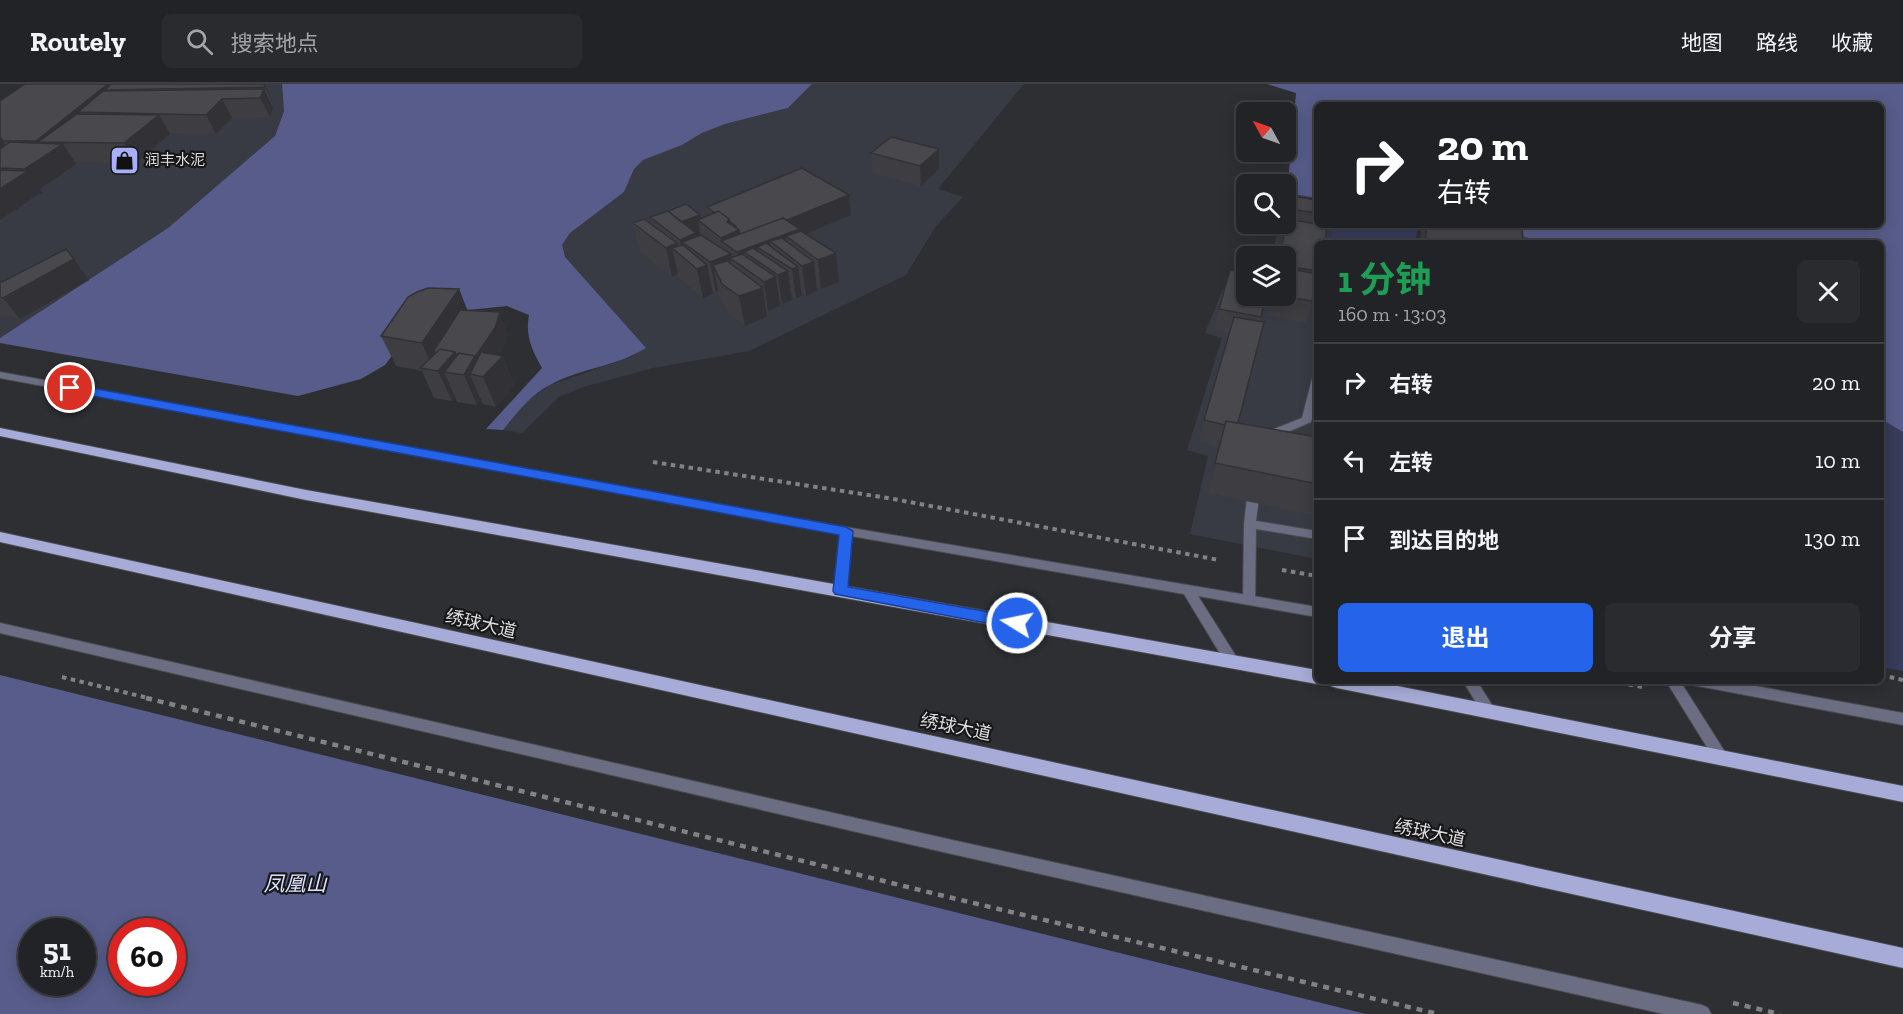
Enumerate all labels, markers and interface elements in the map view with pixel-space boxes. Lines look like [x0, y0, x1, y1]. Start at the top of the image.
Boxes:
search box [162, 14, 582, 68]
text: Routely [30, 25, 126, 58]
icon: search [183, 25, 216, 58]
text: 搜索地点 [231, 30, 319, 57]
text: 地图 [1681, 30, 1723, 55]
text: 路线 [1756, 30, 1798, 55]
text: 收藏 [1831, 30, 1873, 55]
north arrow [1236, 102, 1296, 162]
map controls [1236, 102, 1296, 306]
text: 20 m [1437, 120, 1528, 171]
icon: right [1338, 126, 1416, 204]
shop icon: 润丰水泥 [108, 144, 140, 176]
place label: 润丰水泥 [145, 151, 205, 169]
button: search [1236, 174, 1296, 234]
text: 右转 [1437, 177, 1491, 209]
button: layers [1236, 246, 1296, 306]
text: 1 分钟 [1338, 258, 1431, 301]
button: close [1797, 260, 1860, 323]
text: 160 m · 13:03 [1338, 302, 1446, 326]
pin [44, 362, 95, 413]
icon: right [1338, 366, 1371, 399]
text: 20 m [1812, 369, 1860, 396]
icon: arrive [53, 371, 86, 404]
text: 右转 [1389, 371, 1433, 398]
icon: left [1338, 444, 1371, 477]
text: 10 m [1815, 447, 1860, 474]
text: 左转 [1389, 449, 1433, 476]
icon: arrive [1338, 522, 1371, 555]
text: 130 m [1804, 525, 1860, 552]
text: 到达目的地 [1389, 527, 1499, 554]
position arrow [985, 591, 1049, 655]
button: 退出 [1338, 603, 1593, 672]
button: 分享 [1605, 603, 1860, 672]
street label: 绣球大道 [443, 605, 519, 643]
street label: 绣球大道 [918, 709, 994, 745]
street label: 绣球大道 [1392, 815, 1468, 851]
park label: 凤凰山 [264, 871, 328, 896]
speed limit sign: 60 [108, 918, 186, 996]
text: 51 [43, 932, 71, 968]
text: km/h [40, 963, 74, 981]

